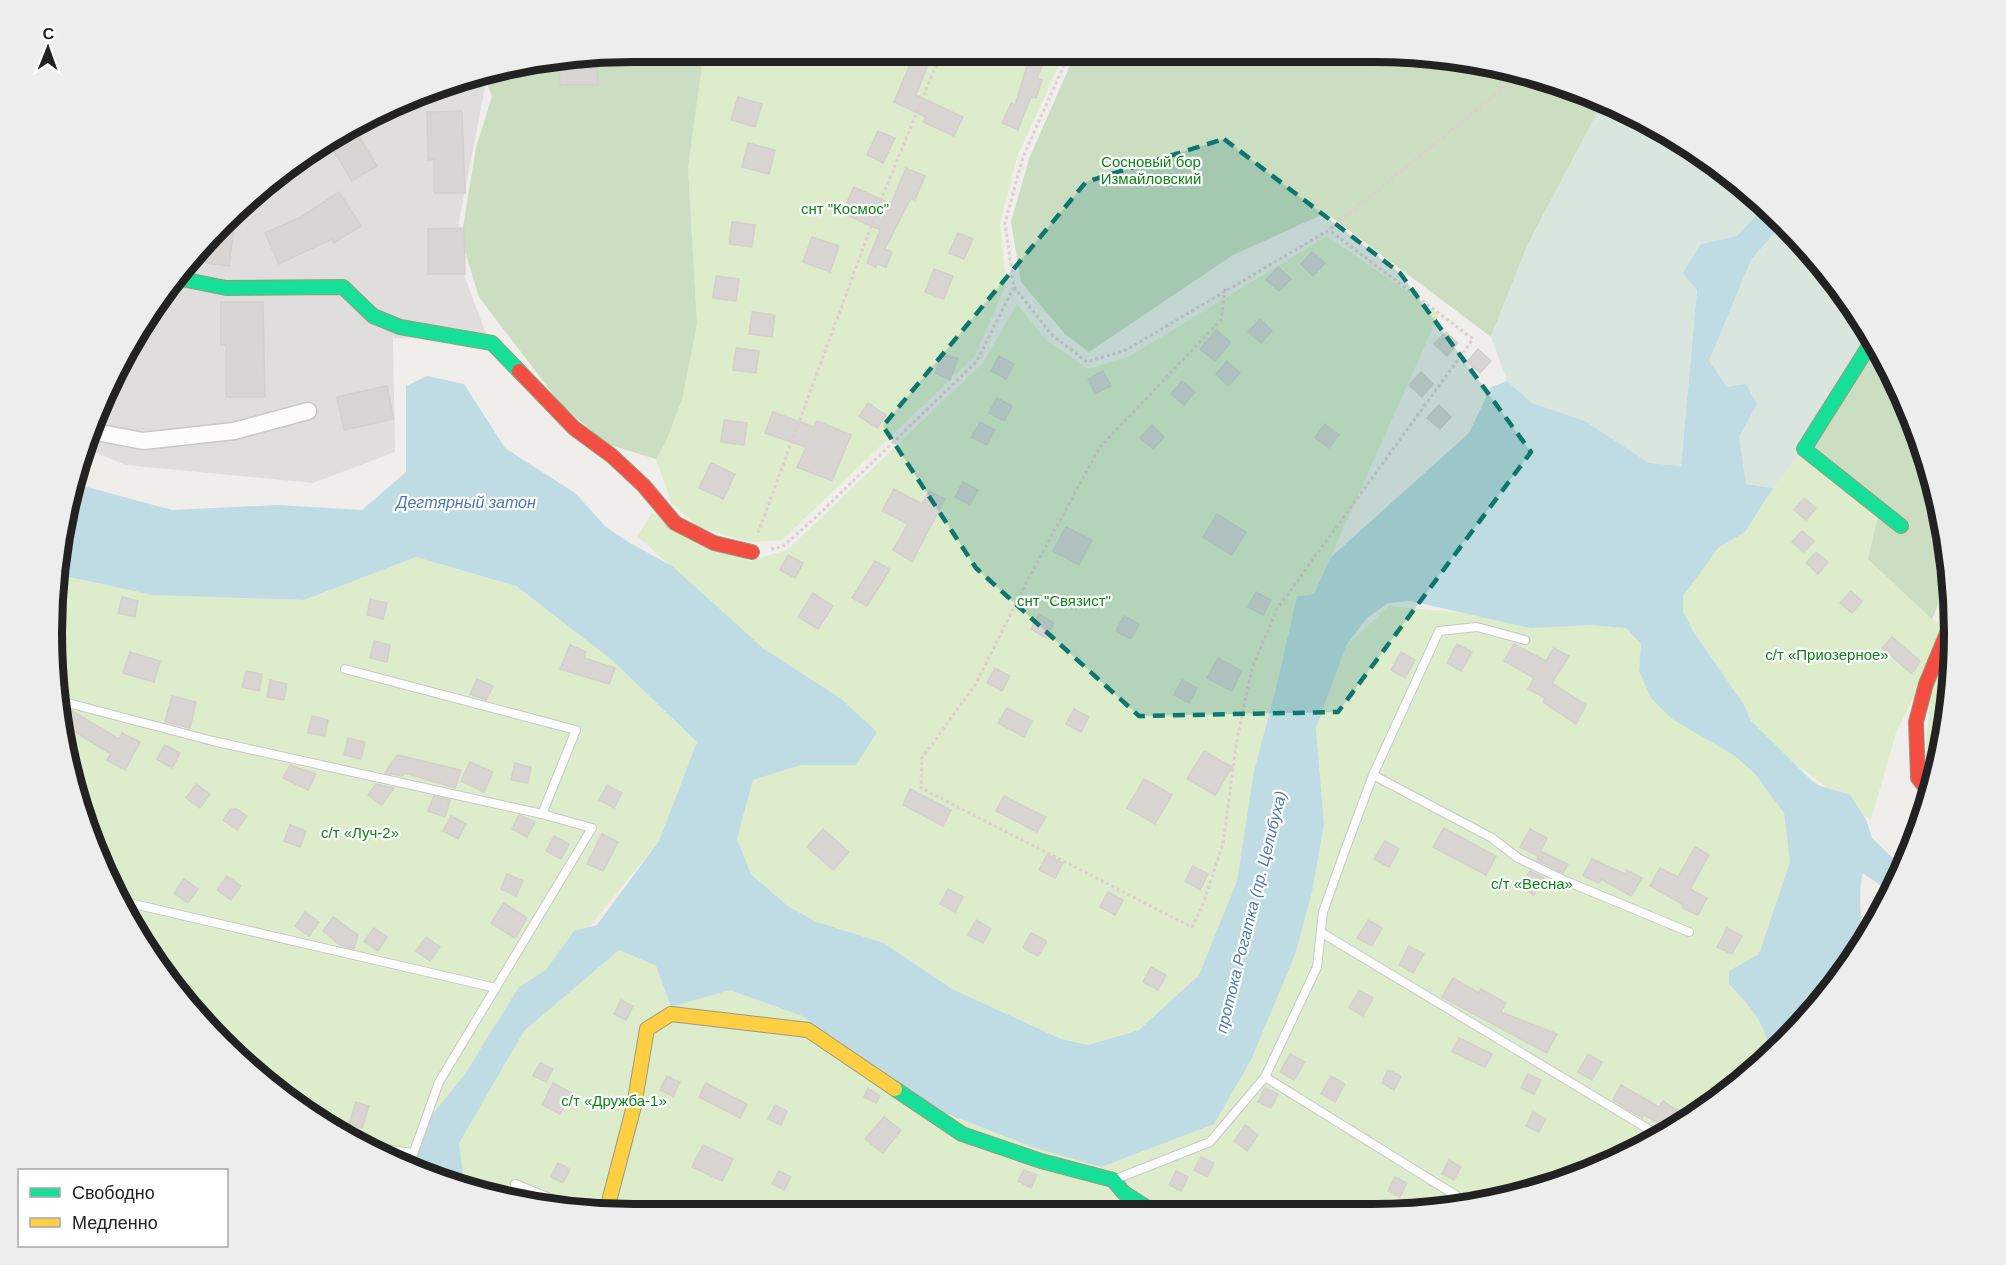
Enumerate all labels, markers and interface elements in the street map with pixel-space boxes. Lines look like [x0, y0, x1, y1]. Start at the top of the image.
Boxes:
north arrow [18, 18, 78, 78]
text: С [42, 25, 55, 42]
park label: Сосновый бор Измайловский [1101, 153, 1201, 187]
park label: снт "Космос" [801, 200, 889, 217]
water label: Дегтярный затон [394, 494, 536, 511]
park label: снт "Связист" [1017, 592, 1111, 609]
park label: с/т «Приозерное» [1765, 646, 1889, 663]
water label: протока Рогатка (пр. Целибуха) [1213, 789, 1289, 1035]
park label: с/т «Луч-2» [321, 824, 399, 841]
park label: с/т «Весна» [1491, 875, 1573, 892]
park label: с/т «Дружба-1» [561, 1092, 667, 1109]
legend [18, 1169, 228, 1247]
text: Свободно [72, 1183, 155, 1203]
text: Медленно [72, 1213, 158, 1233]

